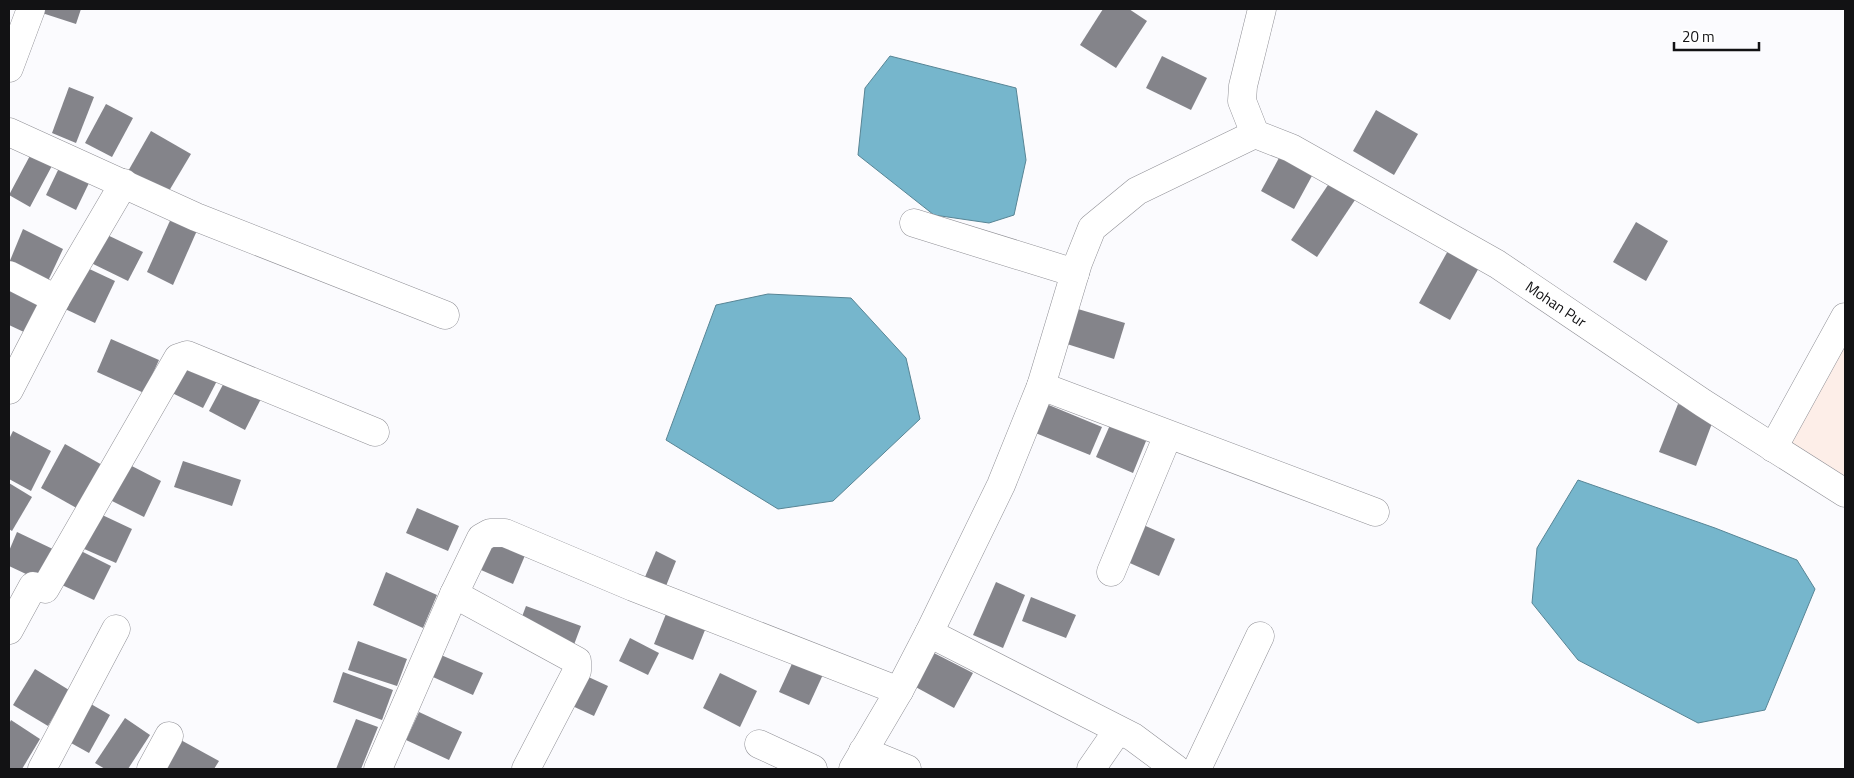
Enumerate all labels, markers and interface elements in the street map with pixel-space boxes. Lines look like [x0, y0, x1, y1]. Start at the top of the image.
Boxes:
scale bar [1674, 20, 1759, 52]
text: 20 m [1682, 25, 1715, 48]
street label: Mohan Pur [1521, 275, 1591, 333]

